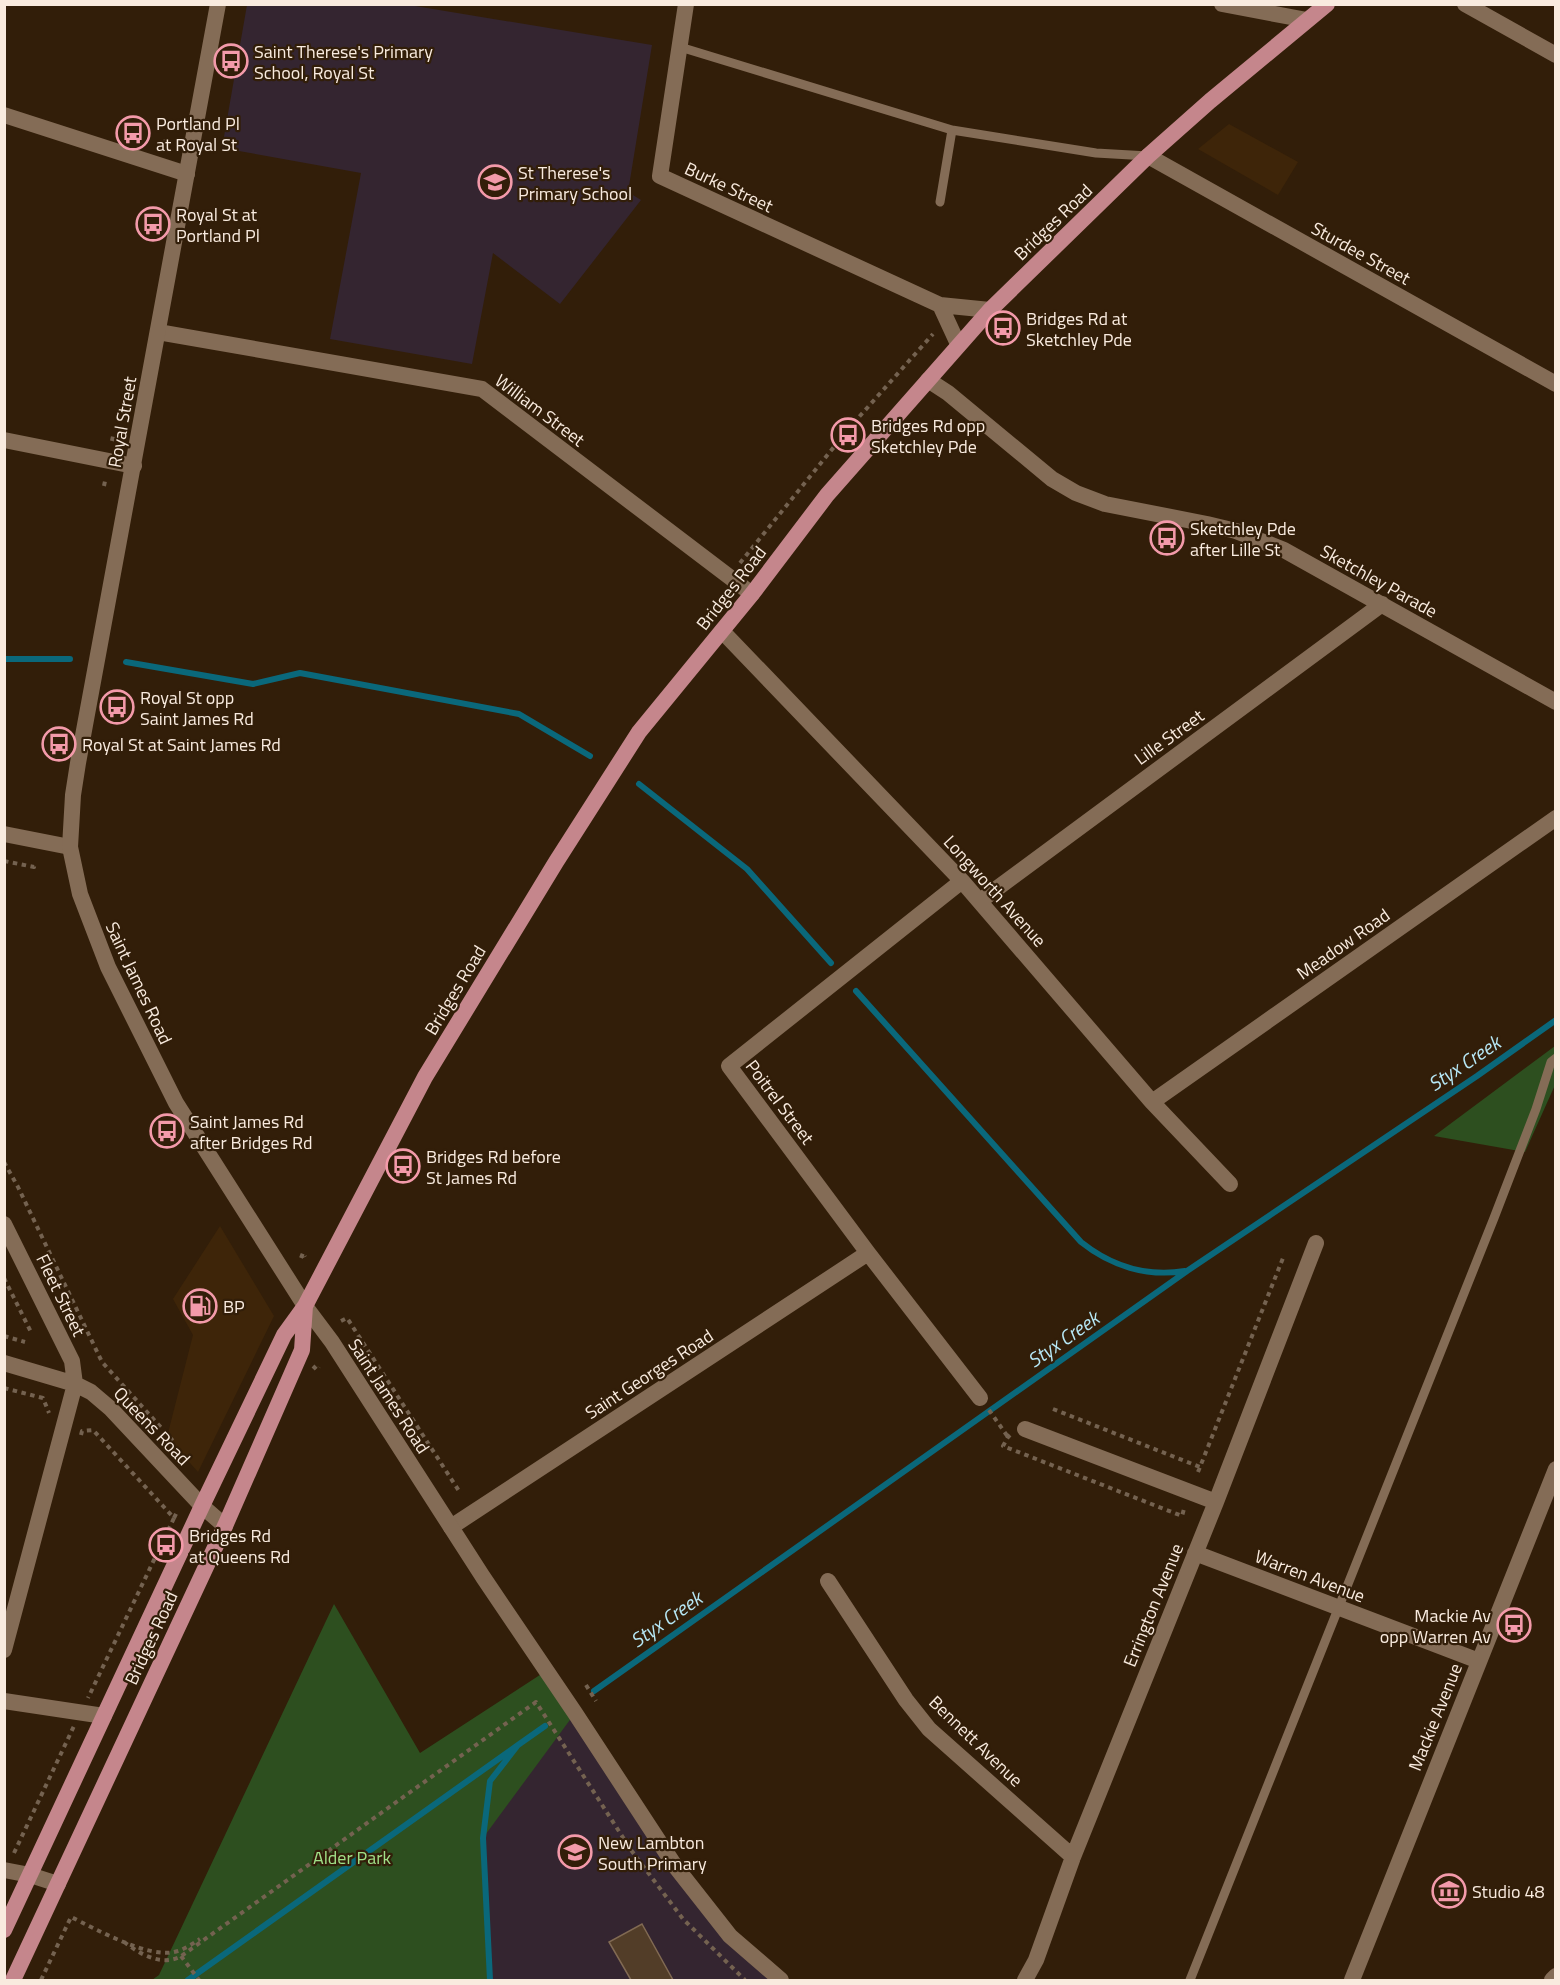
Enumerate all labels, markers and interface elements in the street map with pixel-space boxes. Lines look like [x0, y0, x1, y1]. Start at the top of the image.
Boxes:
place label: Saint Therese's Primary School, Royal St [254, 38, 433, 86]
bus stop icon: Saint Therese's Primary School, Royal St [213, 43, 249, 79]
place label: Portland Pl at Royal St [156, 110, 240, 158]
bus stop icon: Portland Pl at Royal St [115, 115, 151, 151]
street label: Burke Street [680, 155, 778, 220]
place label: St Therese's Primary School [518, 159, 632, 207]
school or university icon: St Therese's Primary School [477, 164, 513, 200]
street label: Bridges Road [1008, 177, 1098, 267]
place label: Royal St at Portland Pl [176, 201, 260, 249]
bus stop icon: Royal St at Portland Pl [135, 206, 171, 242]
street label: Sturdee Street [1307, 215, 1416, 292]
place label: Bridges Rd at Sketchley Pde [1026, 305, 1132, 353]
bus stop icon: Bridges Rd at Sketchley Pde [985, 310, 1021, 346]
street label: William Street [489, 367, 591, 453]
street label: Royal Street [101, 374, 143, 470]
place label: Bridges Rd opp Sketchley Pde [871, 412, 985, 460]
bus stop icon: Bridges Rd opp Sketchley Pde [830, 417, 866, 453]
place label: Sketchley Pde after Lille St [1190, 515, 1296, 563]
bus stop icon: Sketchley Pde after Lille St [1149, 520, 1185, 556]
street label: Sketchley Parade [1316, 538, 1442, 624]
street label: Bridges Road [689, 540, 773, 636]
place label: Royal St opp Saint James Rd [140, 684, 254, 732]
bus stop icon: Royal St opp Saint James Rd [99, 689, 135, 725]
street label: Lille Street [1129, 702, 1210, 772]
bus stop icon: Royal St at Saint James Rd [41, 726, 77, 762]
place label: Royal St at Saint James Rd [82, 731, 281, 758]
street label: Longworth Avenue [937, 829, 1053, 953]
street label: Meadow Road [1291, 902, 1395, 986]
street label: Saint James Road [99, 917, 179, 1049]
street label: Bridges Road [418, 940, 492, 1040]
water label: Styx Creek [1421, 1026, 1508, 1099]
street label: Poitrel Street [739, 1054, 821, 1151]
place label: Saint James Rd after Bridges Rd [190, 1108, 312, 1156]
bus stop icon: Saint James Rd after Bridges Rd [149, 1113, 185, 1149]
place label: Bridges Rd before St James Rd [426, 1143, 561, 1191]
bus stop icon: Bridges Rd before St James Rd [385, 1148, 421, 1184]
street label: Fleet Street [29, 1249, 93, 1341]
fuel station icon: BP [182, 1288, 218, 1324]
place label: BP [223, 1293, 245, 1320]
water label: Styx Creek [1021, 1302, 1107, 1375]
street label: Saint Georges Road [580, 1322, 718, 1426]
street label: Saint James Road [342, 1333, 436, 1459]
street label: Queens Road [107, 1380, 197, 1472]
place label: Bridges Rd at Queens Rd [189, 1522, 290, 1570]
bus stop icon: Bridges Rd at Queens Rd [148, 1527, 184, 1563]
street label: Errington Avenue [1116, 1539, 1190, 1671]
street label: Warren Avenue [1251, 1543, 1369, 1609]
water label: Styx Creek [624, 1582, 710, 1655]
street label: Bridges Road [118, 1587, 184, 1689]
place label: Mackie Av opp Warren Av [1380, 1602, 1491, 1650]
bus stop icon: Mackie Av opp Warren Av [1496, 1607, 1532, 1643]
street label: Mackie Avenue [1401, 1659, 1469, 1775]
street label: Bennett Avenue [923, 1689, 1029, 1793]
place label: New Lambton South Primary [598, 1829, 707, 1877]
school or university icon: New Lambton South Primary [557, 1834, 593, 1870]
park label: Alder Park [313, 1844, 391, 1871]
museum icon: Studio 48 [1431, 1873, 1467, 1909]
place label: Studio 48 [1472, 1878, 1545, 1905]

